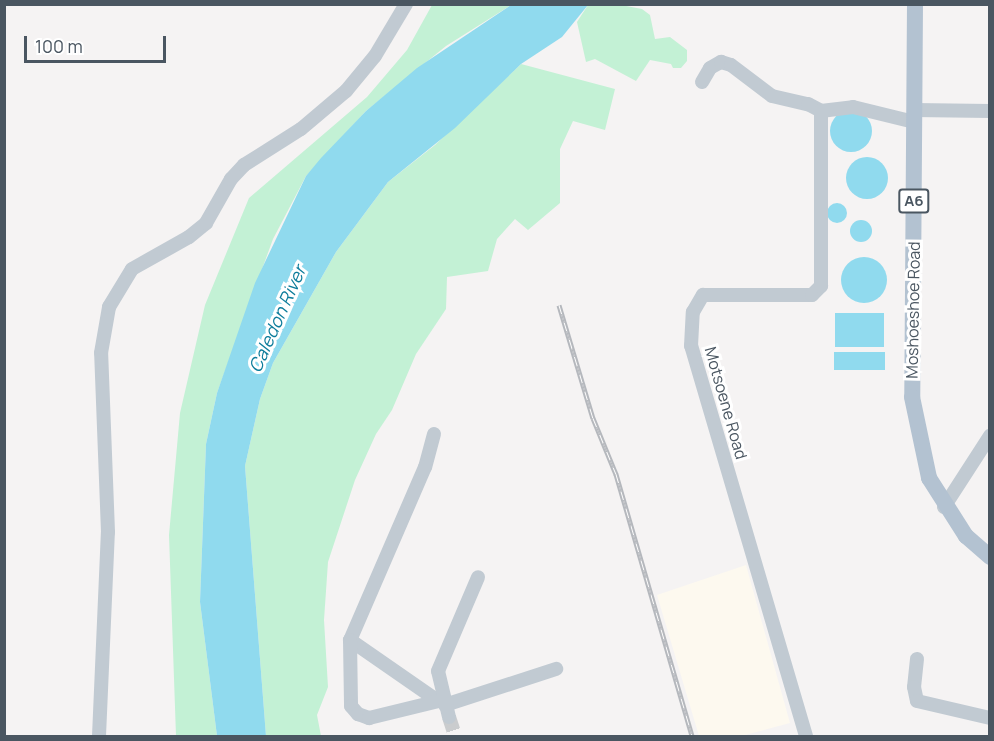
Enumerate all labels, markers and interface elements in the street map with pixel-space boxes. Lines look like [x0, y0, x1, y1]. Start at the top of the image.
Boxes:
scale bar [27, 24, 170, 62]
text: 100 m [35, 34, 83, 58]
road number: A6 [898, 189, 930, 213]
street label: Moshoeshoe Road [902, 241, 924, 379]
water label: Caledon River [244, 262, 310, 376]
street label: Motsoene Road [701, 344, 751, 462]

